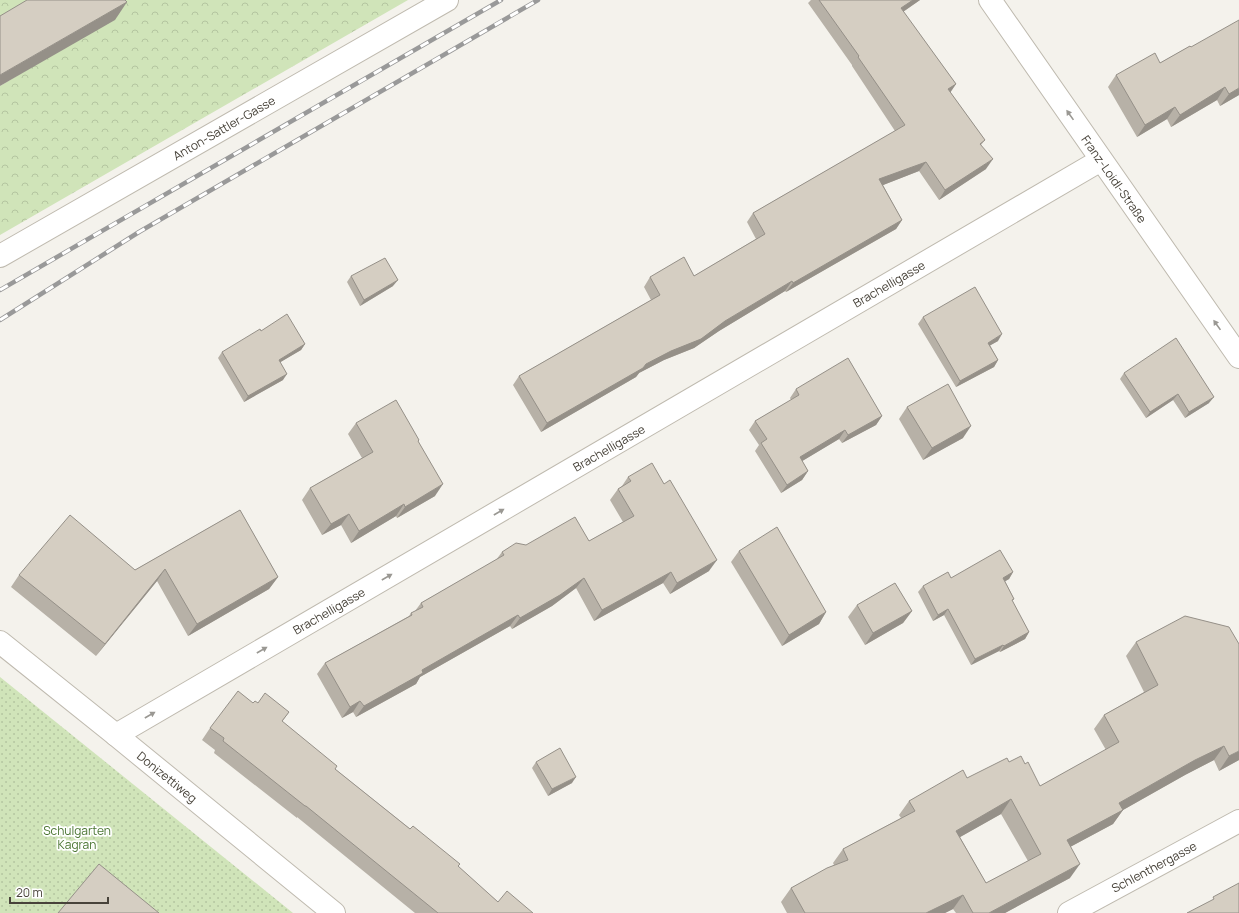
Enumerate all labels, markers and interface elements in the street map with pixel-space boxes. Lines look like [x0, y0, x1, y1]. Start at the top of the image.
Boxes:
street label: Anton-Sattler-Gasse [170, 92, 278, 164]
one-way arrow [1066, 110, 1074, 120]
street label: Franz-Loidl-Straße [1077, 132, 1151, 226]
street label: Brachelligasse [850, 256, 928, 312]
one-way arrow [1213, 319, 1221, 330]
street label: Brachelligasse [570, 420, 648, 476]
one-way arrow [493, 508, 505, 515]
one-way arrow [381, 574, 393, 581]
street label: Brachelligasse [290, 583, 368, 639]
one-way arrow [256, 646, 268, 653]
one-way arrow [144, 712, 156, 719]
street label: Donizettiweg [133, 747, 201, 807]
park label: Schulgarten Kagran [43, 822, 111, 853]
street label: Schlenthergasse [1108, 837, 1200, 897]
scale bar [10, 879, 108, 905]
text: 20 m [16, 884, 43, 901]

